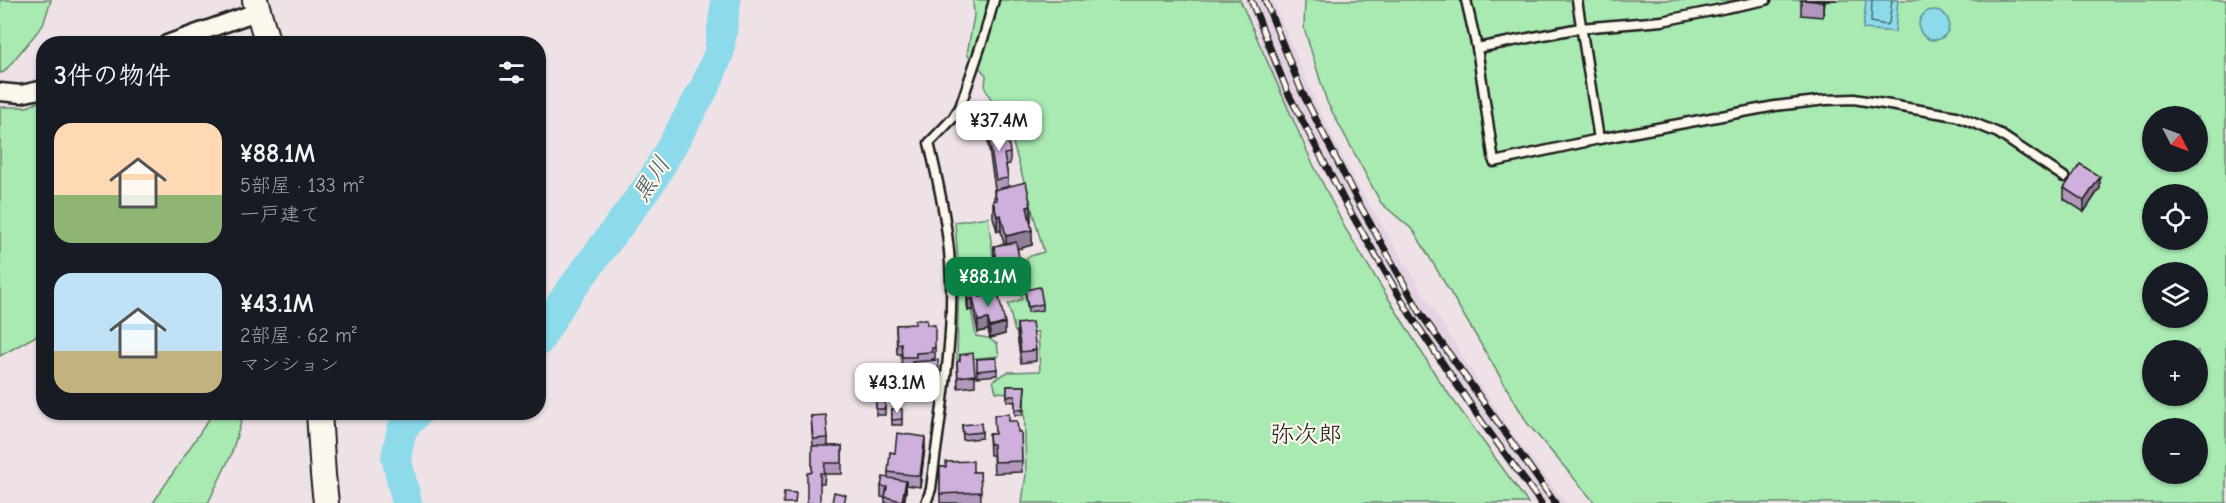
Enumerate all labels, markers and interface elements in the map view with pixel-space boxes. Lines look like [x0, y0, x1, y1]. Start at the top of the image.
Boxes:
icon: filters [495, 56, 528, 89]
text: 3件の物件 [54, 61, 171, 91]
pin: ¥37.4M [950, 101, 1048, 152]
north arrow [2142, 106, 2208, 172]
map controls [2142, 106, 2208, 484]
text: ¥37.4M [970, 109, 1028, 132]
text: ¥88.1M [240, 139, 315, 169]
icon: home [102, 147, 174, 219]
water label: 黒川 [626, 151, 676, 207]
text: 5部屋 · 133 m² [240, 174, 364, 197]
button: locate [2142, 184, 2208, 250]
text: 一戸建て [240, 203, 320, 226]
pin: ¥88.1M [939, 257, 1037, 308]
button: layers [2142, 262, 2208, 328]
text: ¥88.1M [959, 265, 1017, 288]
text: ¥43.1M [240, 289, 314, 319]
icon: home [102, 297, 174, 369]
text: 2部屋 · 62 m² [240, 324, 357, 347]
button: + [2142, 340, 2208, 406]
text: マンション [240, 353, 339, 376]
pin: ¥43.1M [848, 363, 946, 414]
text: ¥43.1M [869, 371, 925, 394]
button: − [2142, 418, 2208, 484]
district label: 弥次郎 [1270, 420, 1342, 448]

